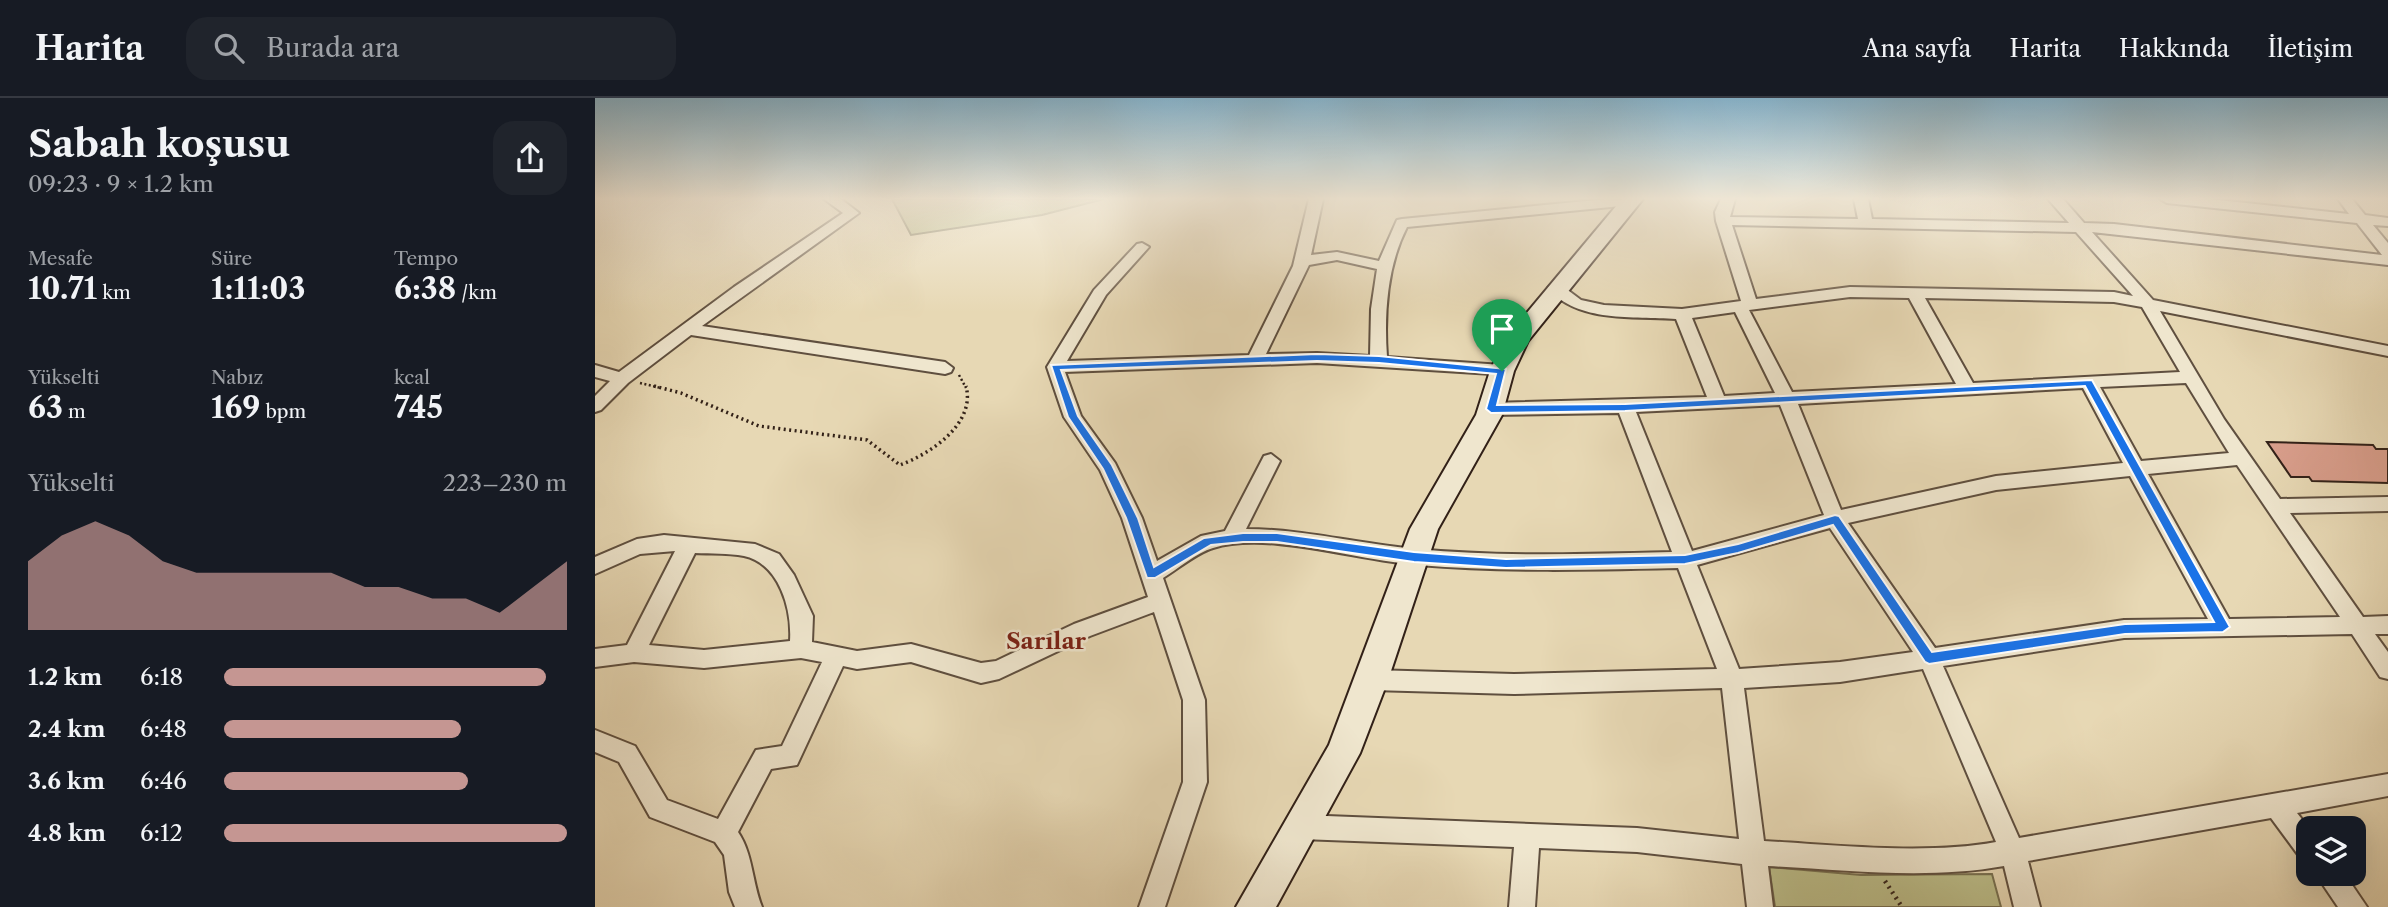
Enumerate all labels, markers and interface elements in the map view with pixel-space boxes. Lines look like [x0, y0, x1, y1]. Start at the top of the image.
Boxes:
search box [186, 17, 676, 80]
text: Harita [35, 28, 144, 69]
icon: search [210, 29, 248, 67]
text: Burada ara [266, 32, 399, 64]
text: Ana sayfa [1863, 34, 1972, 63]
text: Harita [2010, 34, 2081, 63]
text: Hakkında [2119, 34, 2229, 63]
text: İletişim [2267, 34, 2353, 63]
text: Sabah koşusu [28, 120, 290, 167]
button: share [493, 121, 567, 195]
text: 09:23 · 9 × 1.2 km [28, 170, 214, 198]
text: Mesafe [28, 247, 93, 270]
text: Süre [211, 247, 252, 270]
text: Tempo [394, 247, 458, 270]
text: 10.71 [28, 270, 97, 307]
text: 1:11:03 [211, 270, 305, 307]
text: 6:38 [394, 270, 456, 307]
text: km [97, 281, 131, 304]
text: /km [456, 281, 497, 304]
pin [1472, 299, 1532, 371]
icon: arrive [1483, 310, 1521, 348]
text: Yükselti [28, 366, 99, 389]
text: Nabız [211, 366, 263, 389]
text: kcal [394, 366, 430, 389]
text: 63 [28, 389, 63, 426]
text: 169 [211, 389, 260, 426]
text: 745 [394, 389, 443, 426]
text: m [63, 400, 86, 423]
text: bpm [260, 400, 306, 423]
text: Yükselti [28, 469, 115, 497]
text: 223–230 m [443, 469, 567, 497]
district label: Sarılar [1006, 627, 1087, 655]
text: 1.2 km [28, 663, 102, 691]
text: 6:18 [140, 663, 183, 691]
text: 2.4 km [28, 715, 105, 743]
text: 6:48 [140, 715, 187, 743]
text: 3.6 km [28, 767, 105, 795]
text: 6:46 [140, 767, 187, 795]
map controls [2296, 816, 2366, 886]
button: layers [2296, 816, 2366, 886]
text: 4.8 km [28, 819, 106, 847]
text: 6:12 [140, 819, 183, 847]

